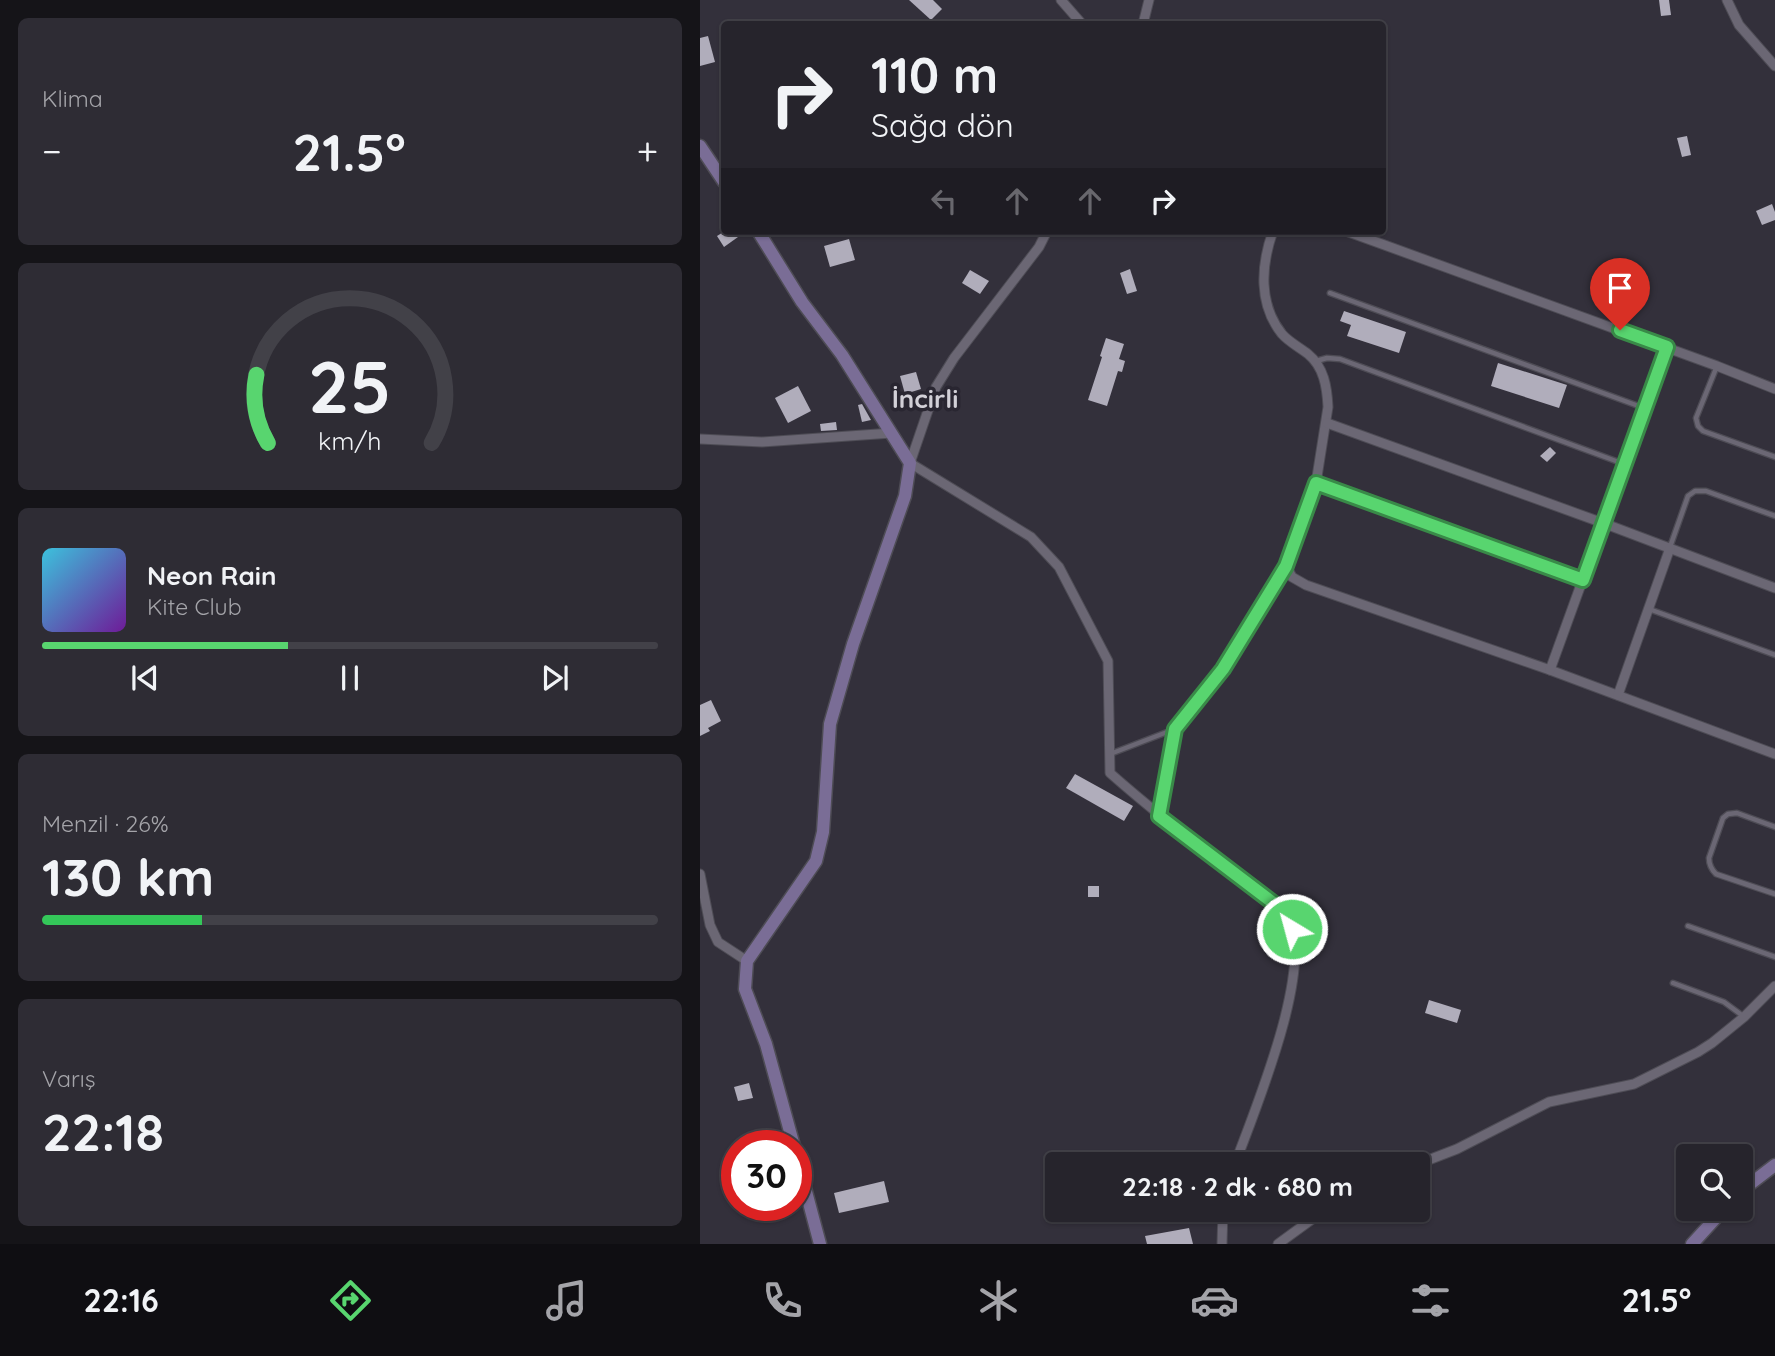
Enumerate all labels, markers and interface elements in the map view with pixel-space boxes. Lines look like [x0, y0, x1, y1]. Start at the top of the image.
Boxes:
text: 110 m [871, 44, 998, 105]
icon: right [756, 49, 847, 140]
text: Klima [42, 84, 103, 113]
text: Sağa dön [871, 105, 1014, 145]
text: 21.5° [293, 119, 406, 184]
text: − [42, 127, 62, 175]
text: + [637, 127, 658, 175]
icon: left [925, 182, 963, 220]
icon: ahead [998, 182, 1036, 220]
icon: ahead [1071, 182, 1109, 220]
icon: right [1144, 182, 1182, 220]
pin [1590, 258, 1650, 330]
icon: arrive [1601, 269, 1639, 307]
text: 25 [308, 340, 392, 431]
district label: İncirli [892, 382, 958, 415]
text: km/h [318, 425, 382, 456]
text: Neon Rain [147, 559, 276, 592]
text: Kite Club [147, 592, 242, 621]
icon: previous [126, 659, 164, 697]
icon: pause [331, 659, 369, 697]
icon: next [536, 659, 574, 697]
text: Menzil · 26% [42, 809, 169, 838]
text: 130 km [42, 844, 214, 909]
position arrow [1255, 892, 1329, 966]
text: Varış [42, 1064, 96, 1093]
text: 22:18 [42, 1099, 164, 1164]
speed limit sign: 30 [721, 1130, 812, 1221]
map controls [1676, 1144, 1753, 1221]
button: search [1676, 1144, 1753, 1221]
text: 22:18 · 2 dk · 680 m [1122, 1170, 1353, 1203]
icon: directions [326, 1276, 375, 1325]
icon: music [542, 1276, 591, 1325]
icon: phone [758, 1276, 807, 1325]
icon: climate [974, 1276, 1023, 1325]
icon: car [1190, 1276, 1239, 1325]
icon: filters [1406, 1276, 1455, 1325]
text: 22:16 [84, 1280, 159, 1320]
text: 21.5° [1622, 1280, 1691, 1320]

